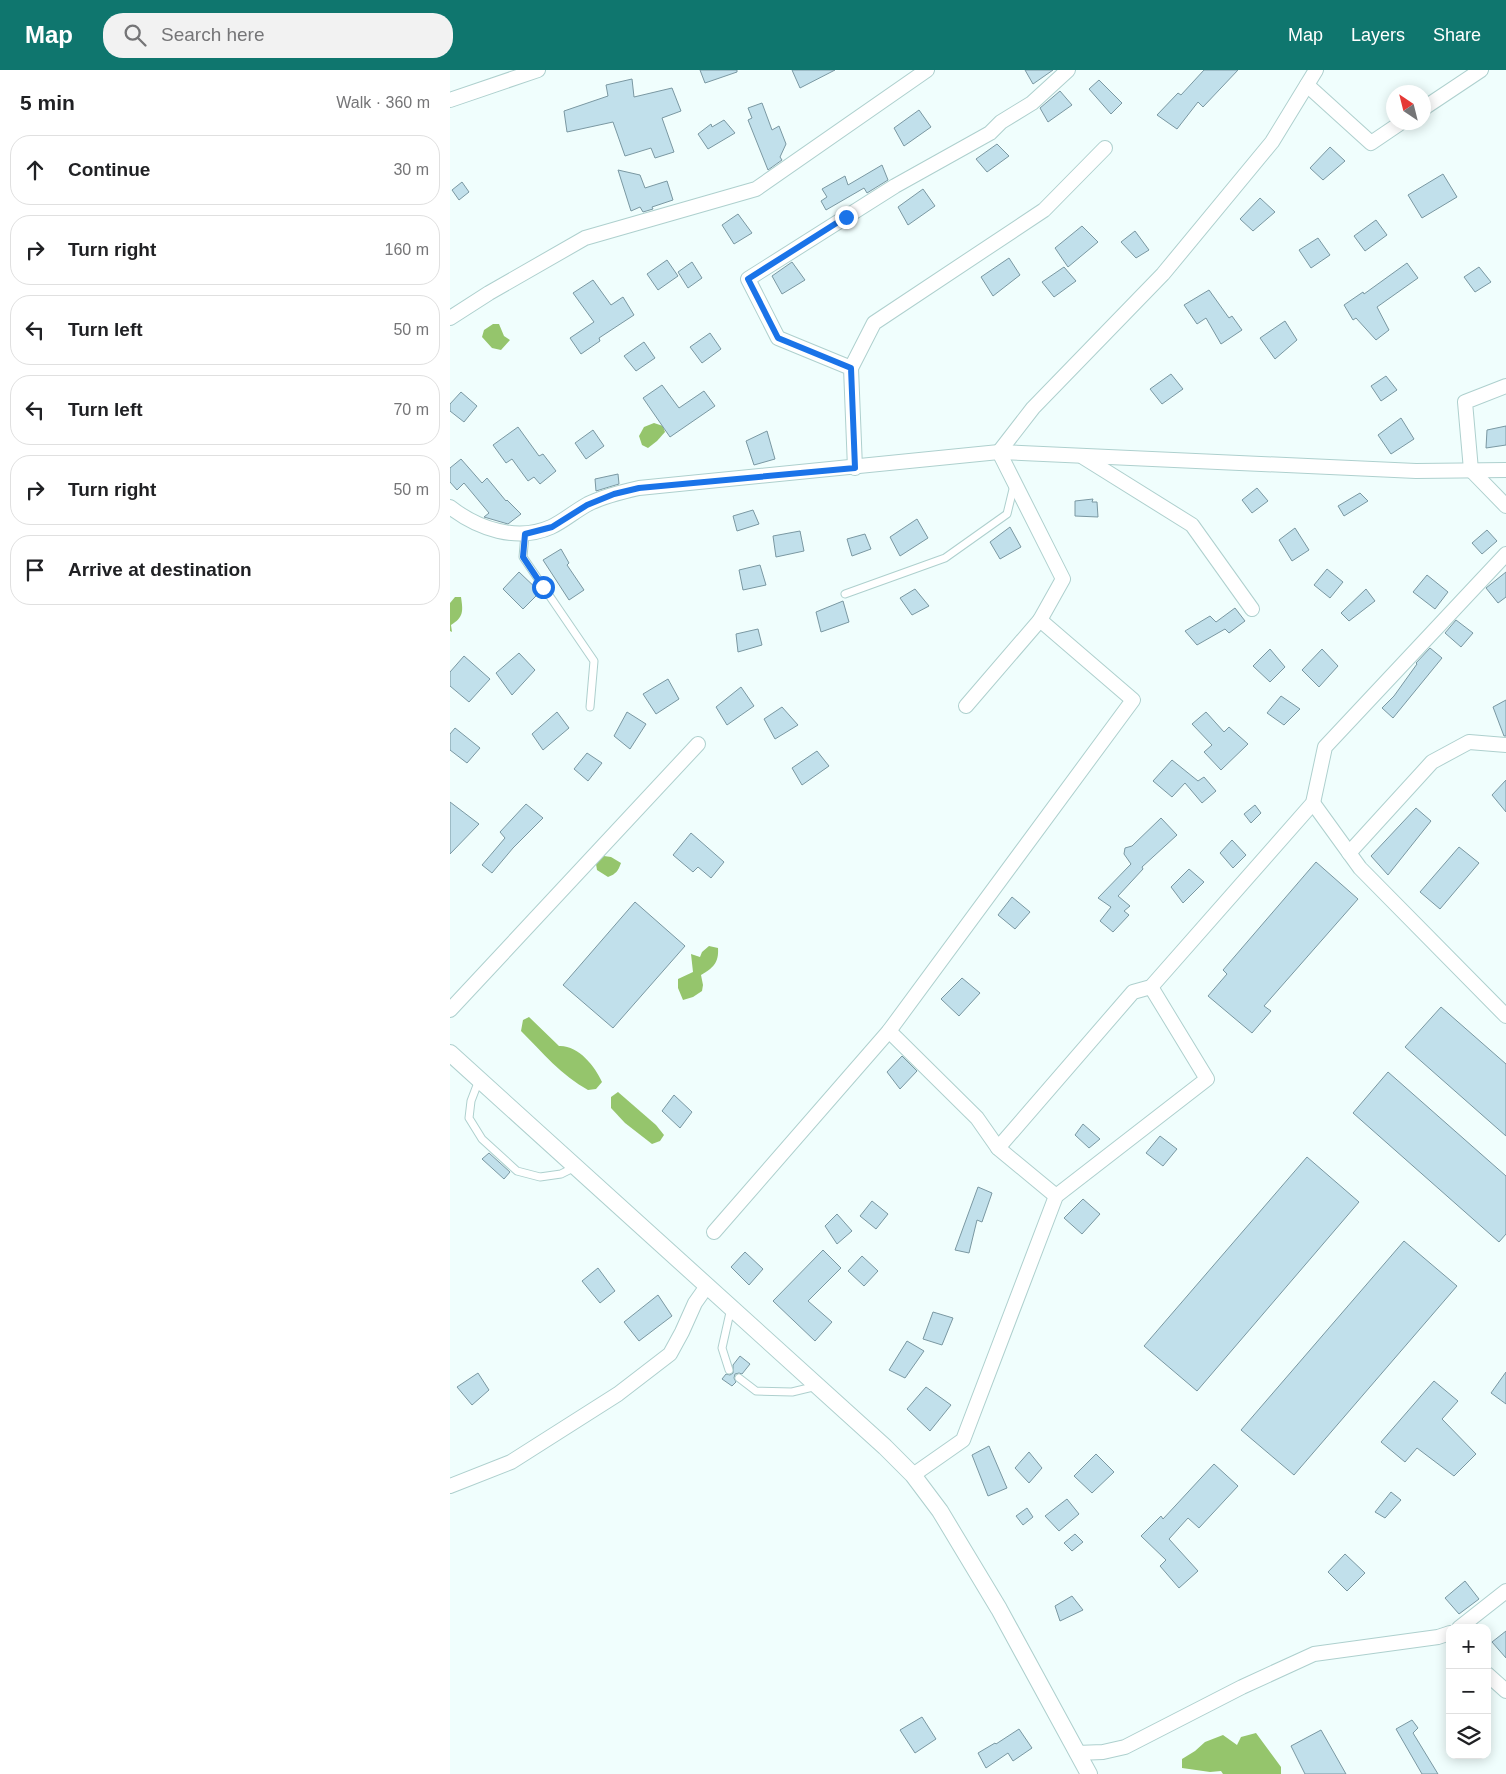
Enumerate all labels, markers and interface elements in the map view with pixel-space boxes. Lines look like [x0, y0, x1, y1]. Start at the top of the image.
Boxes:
search box [103, 13, 453, 58]
text: Map [25, 21, 73, 48]
icon: search [121, 21, 149, 49]
text: Search here [161, 24, 265, 45]
text: Map [1288, 25, 1323, 45]
text: Layers [1351, 25, 1405, 45]
text: Share [1433, 25, 1481, 45]
north arrow [1386, 85, 1431, 130]
text: 5 min [20, 91, 75, 114]
text: Walk · 360 m [336, 94, 430, 111]
icon: ahead [21, 156, 49, 184]
text: Continue [68, 159, 150, 180]
text: 30 m [393, 161, 429, 178]
route end [835, 206, 858, 229]
icon: right [21, 236, 49, 264]
text: Turn right [68, 239, 156, 260]
text: 160 m [385, 241, 429, 258]
icon: left [21, 316, 49, 344]
text: Turn left [68, 319, 143, 340]
text: 50 m [393, 321, 429, 338]
icon: left [21, 396, 49, 424]
text: Turn left [68, 399, 143, 420]
text: 70 m [393, 401, 429, 418]
icon: right [21, 476, 49, 504]
text: Turn right [68, 479, 156, 500]
text: 50 m [393, 481, 429, 498]
icon: arrive [21, 556, 49, 584]
text: Arrive at destination [68, 559, 252, 580]
route start [532, 576, 555, 599]
map controls [1446, 1624, 1491, 1759]
button: + [1446, 1624, 1491, 1669]
button: − [1446, 1669, 1491, 1714]
button: layers [1446, 1714, 1491, 1759]

